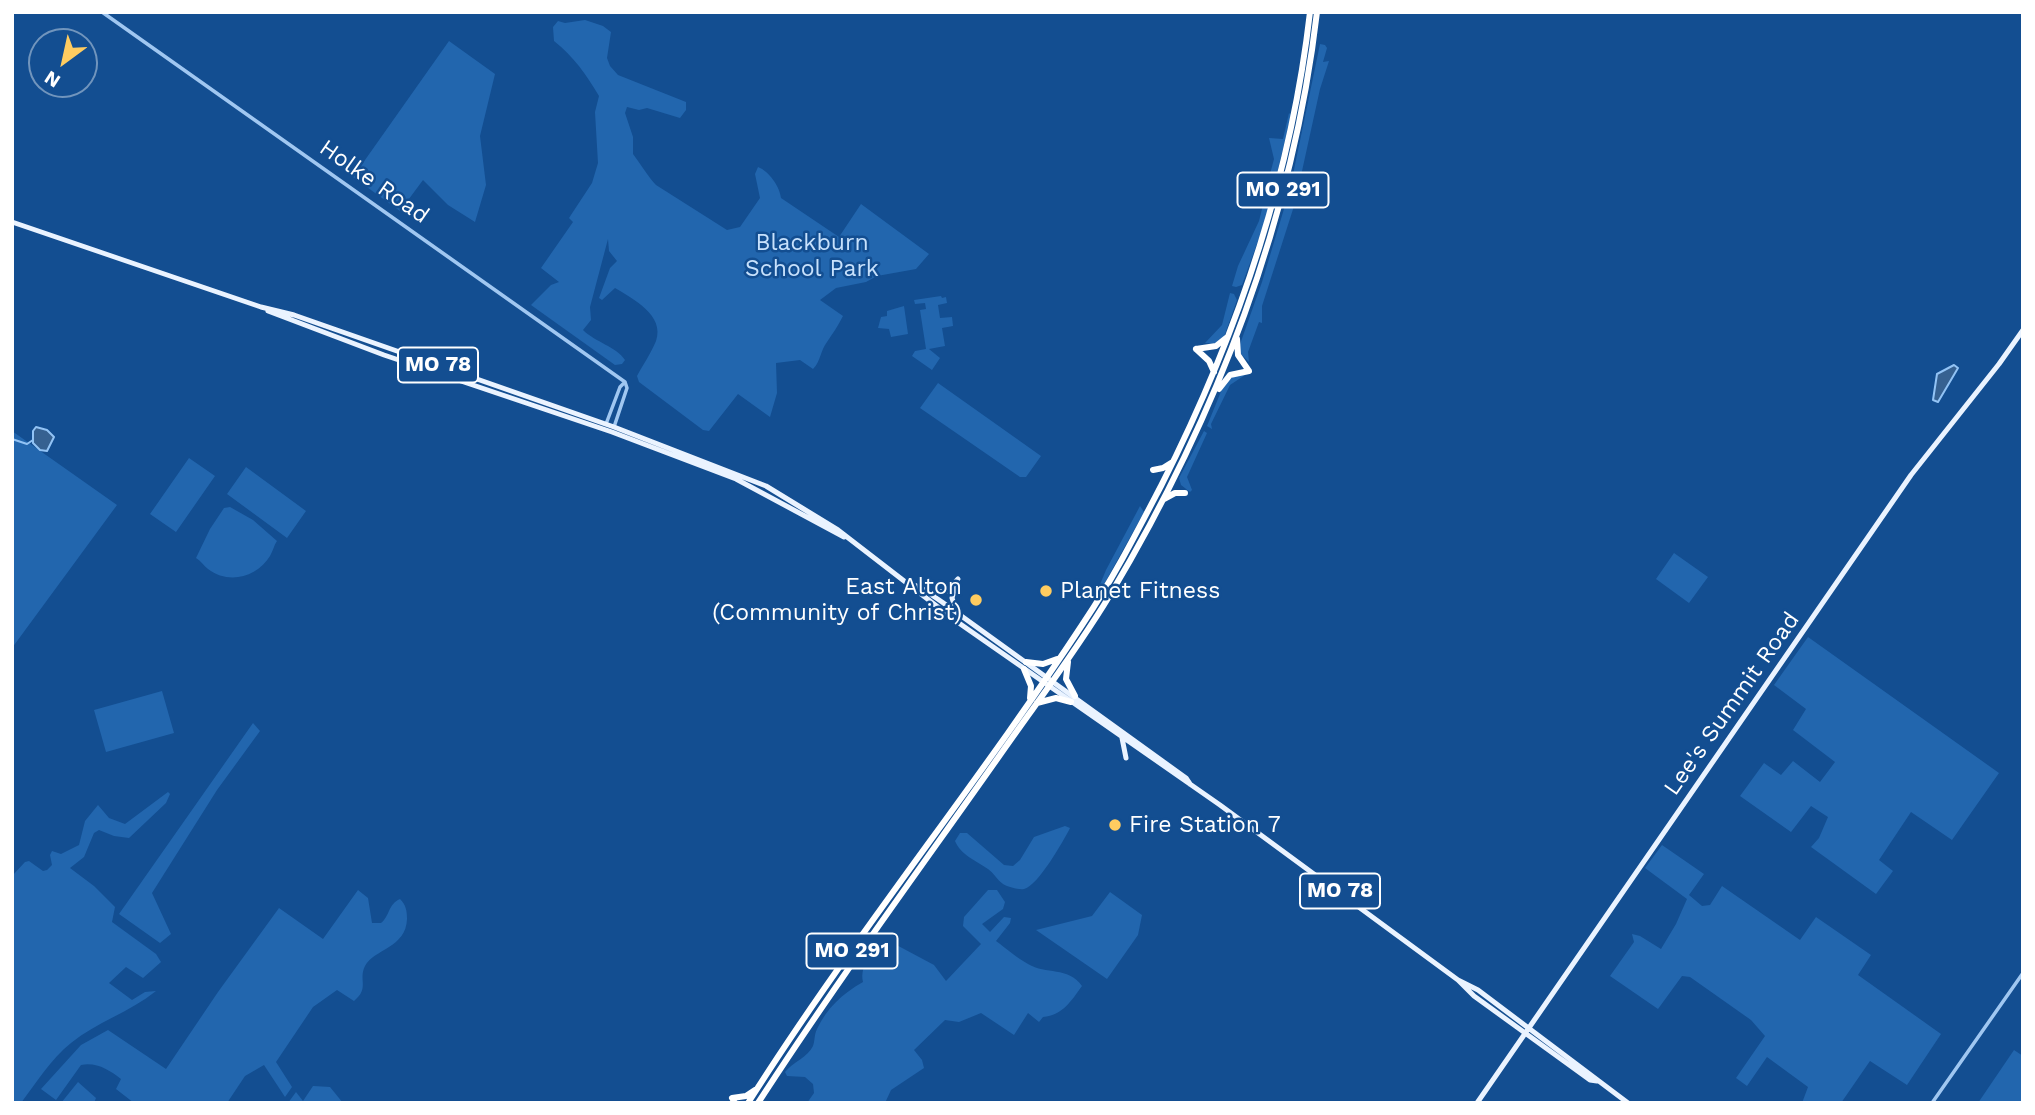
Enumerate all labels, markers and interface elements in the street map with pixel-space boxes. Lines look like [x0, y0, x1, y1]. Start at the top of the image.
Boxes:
north arrow [28, 28, 98, 98]
text: N [40, 66, 65, 93]
street label: Holke Road [314, 134, 434, 230]
road number: MO 291 [1238, 172, 1328, 208]
park label: Blackburn School Park [745, 229, 879, 283]
road number: MO 78 [398, 348, 478, 382]
place label: East Alton (Community of Christ) [712, 573, 962, 627]
place label: Planet Fitness [1060, 577, 1220, 605]
marker: Planet Fitness [1038, 583, 1054, 599]
marker: East Alton (Community of Christ) [968, 592, 984, 608]
street label: Lee's Summit Road [1658, 607, 1806, 801]
place label: Fire Station 7 [1129, 811, 1281, 839]
marker: Fire Station 7 [1107, 817, 1123, 833]
road number: MO 78 [1300, 874, 1380, 908]
road number: MO 291 [806, 934, 898, 968]

